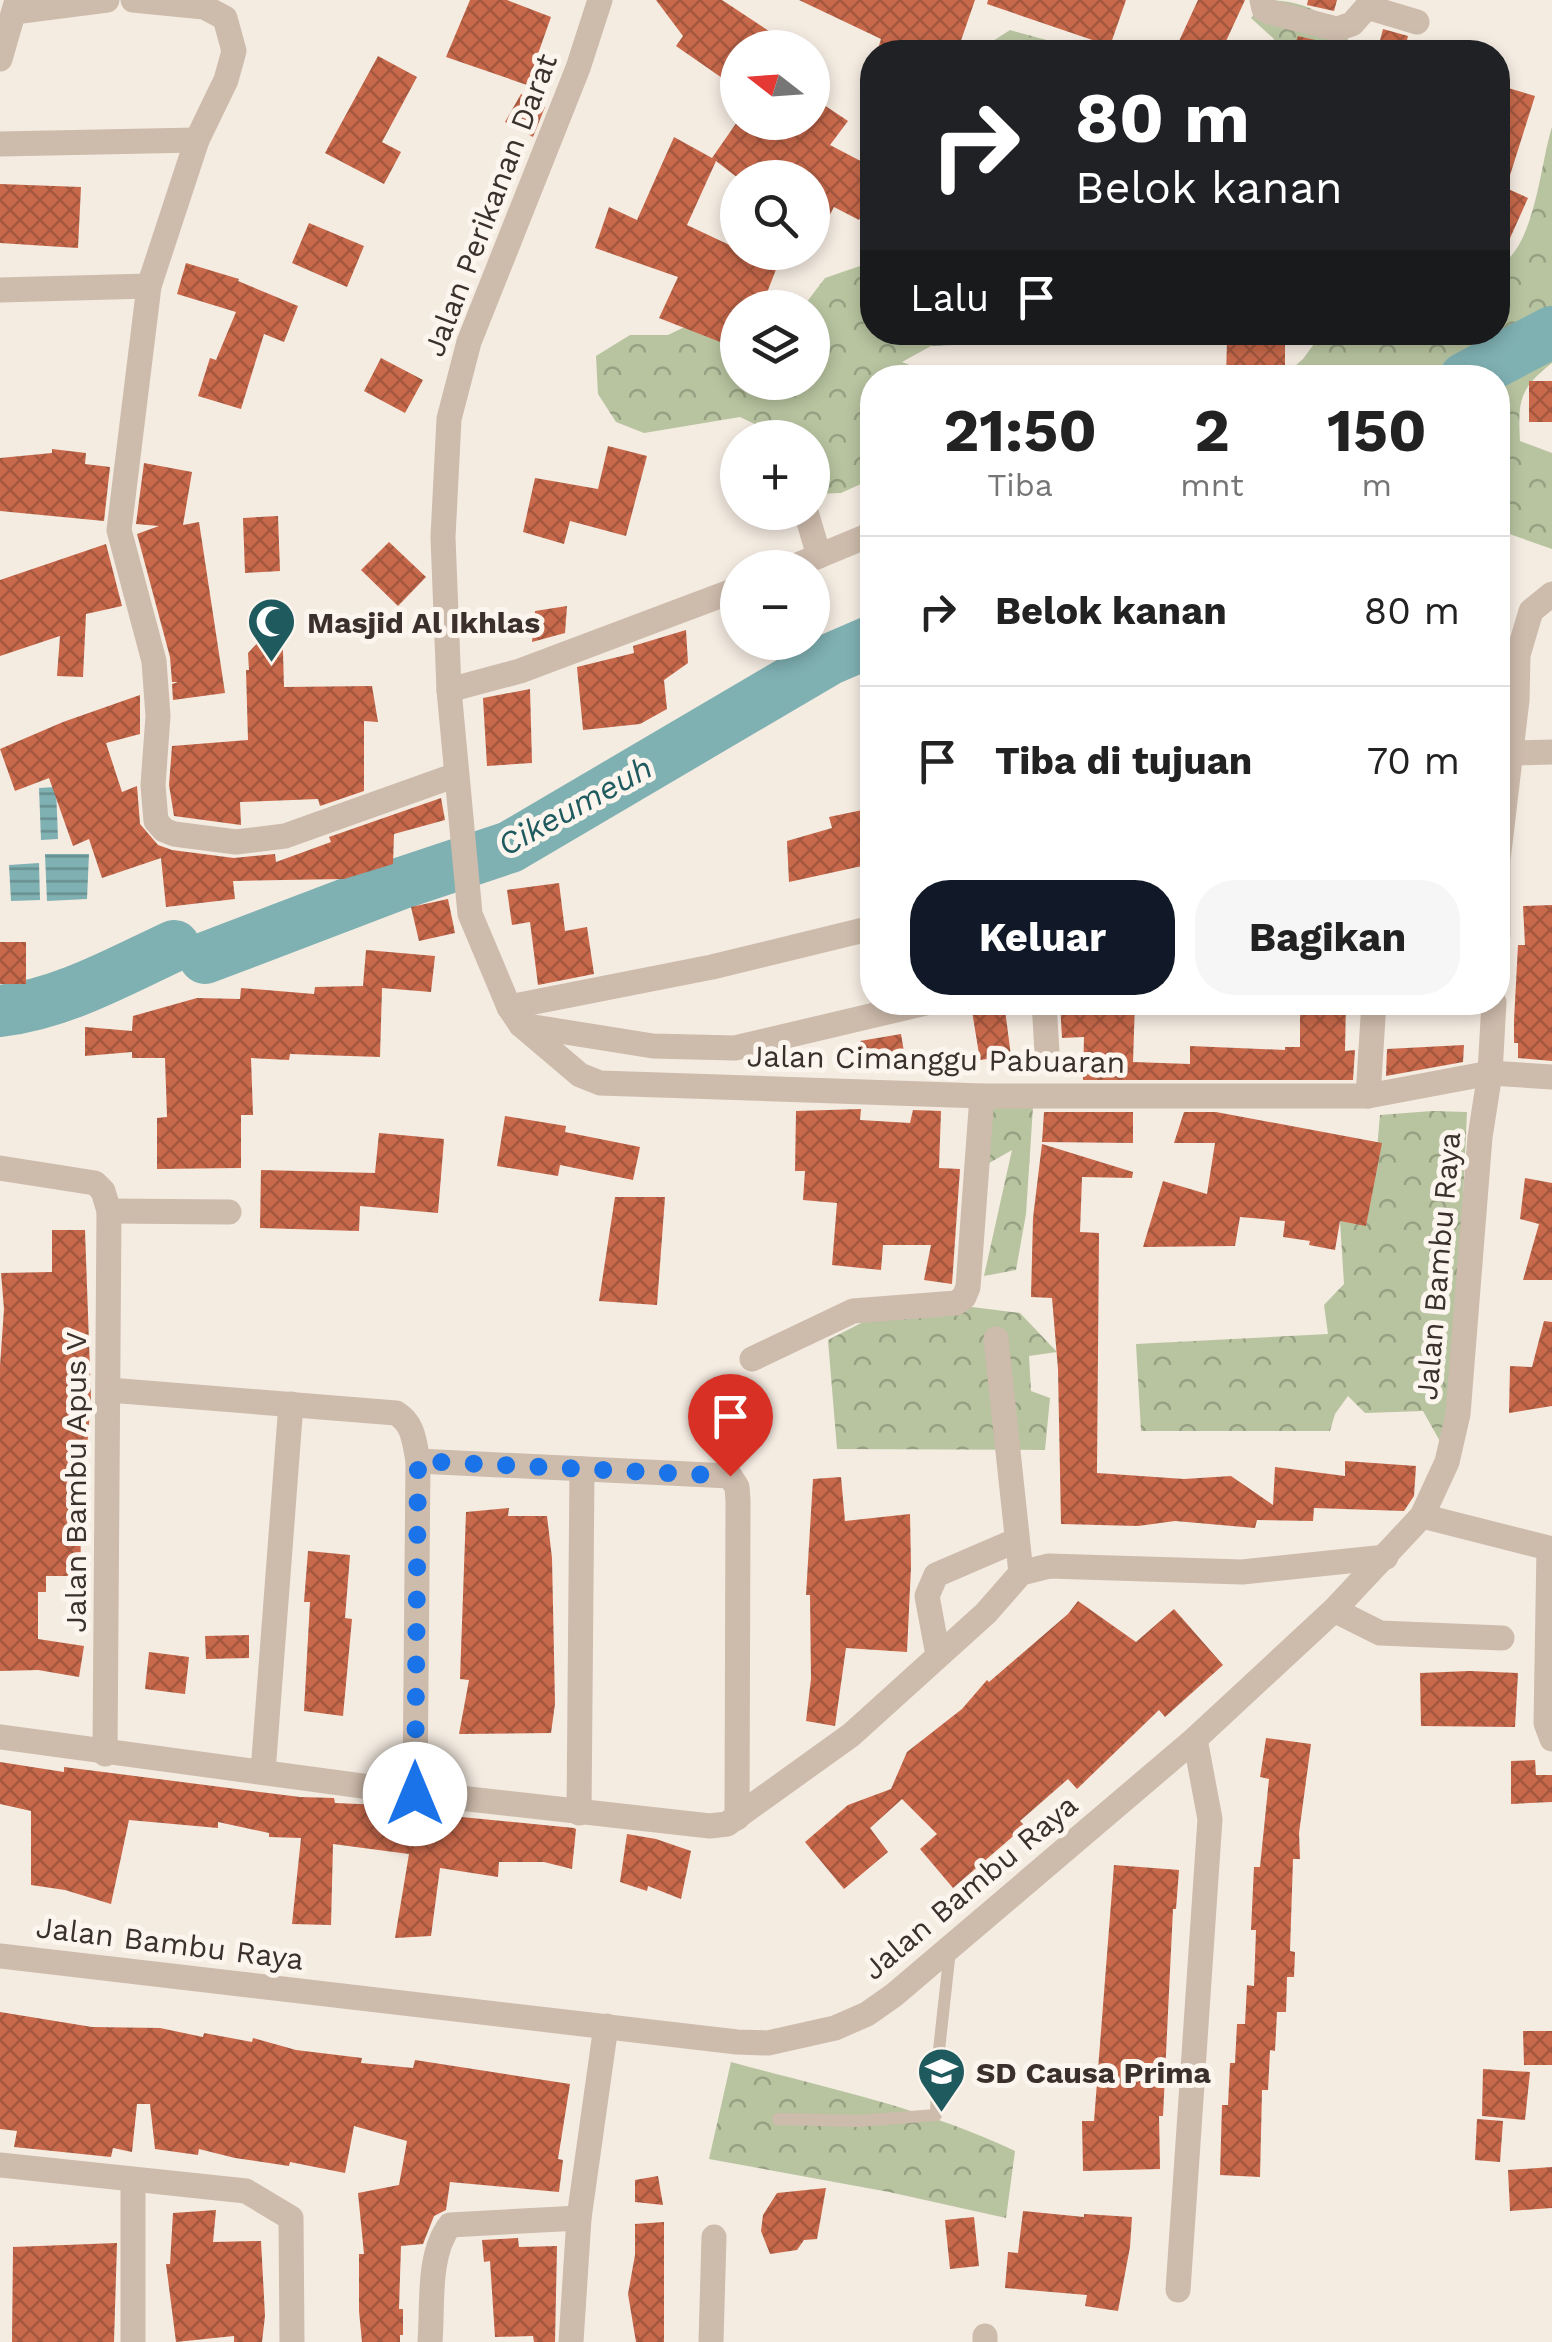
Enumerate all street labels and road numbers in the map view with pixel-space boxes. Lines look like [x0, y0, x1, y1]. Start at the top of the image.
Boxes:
street label: Jalan Perikanan Darat [416, 48, 564, 361]
street label: Jalan Cimanggu Pabuaran [746, 1038, 1126, 1080]
street label: Jalan Bambu Raya [1409, 1130, 1467, 1402]
street label: Jalan Bambu Apus V [58, 1331, 93, 1633]
street label: Jalan Bambu Raya [856, 1787, 1084, 1987]
street label: Jalan Bambu Raya [34, 1909, 306, 1977]

